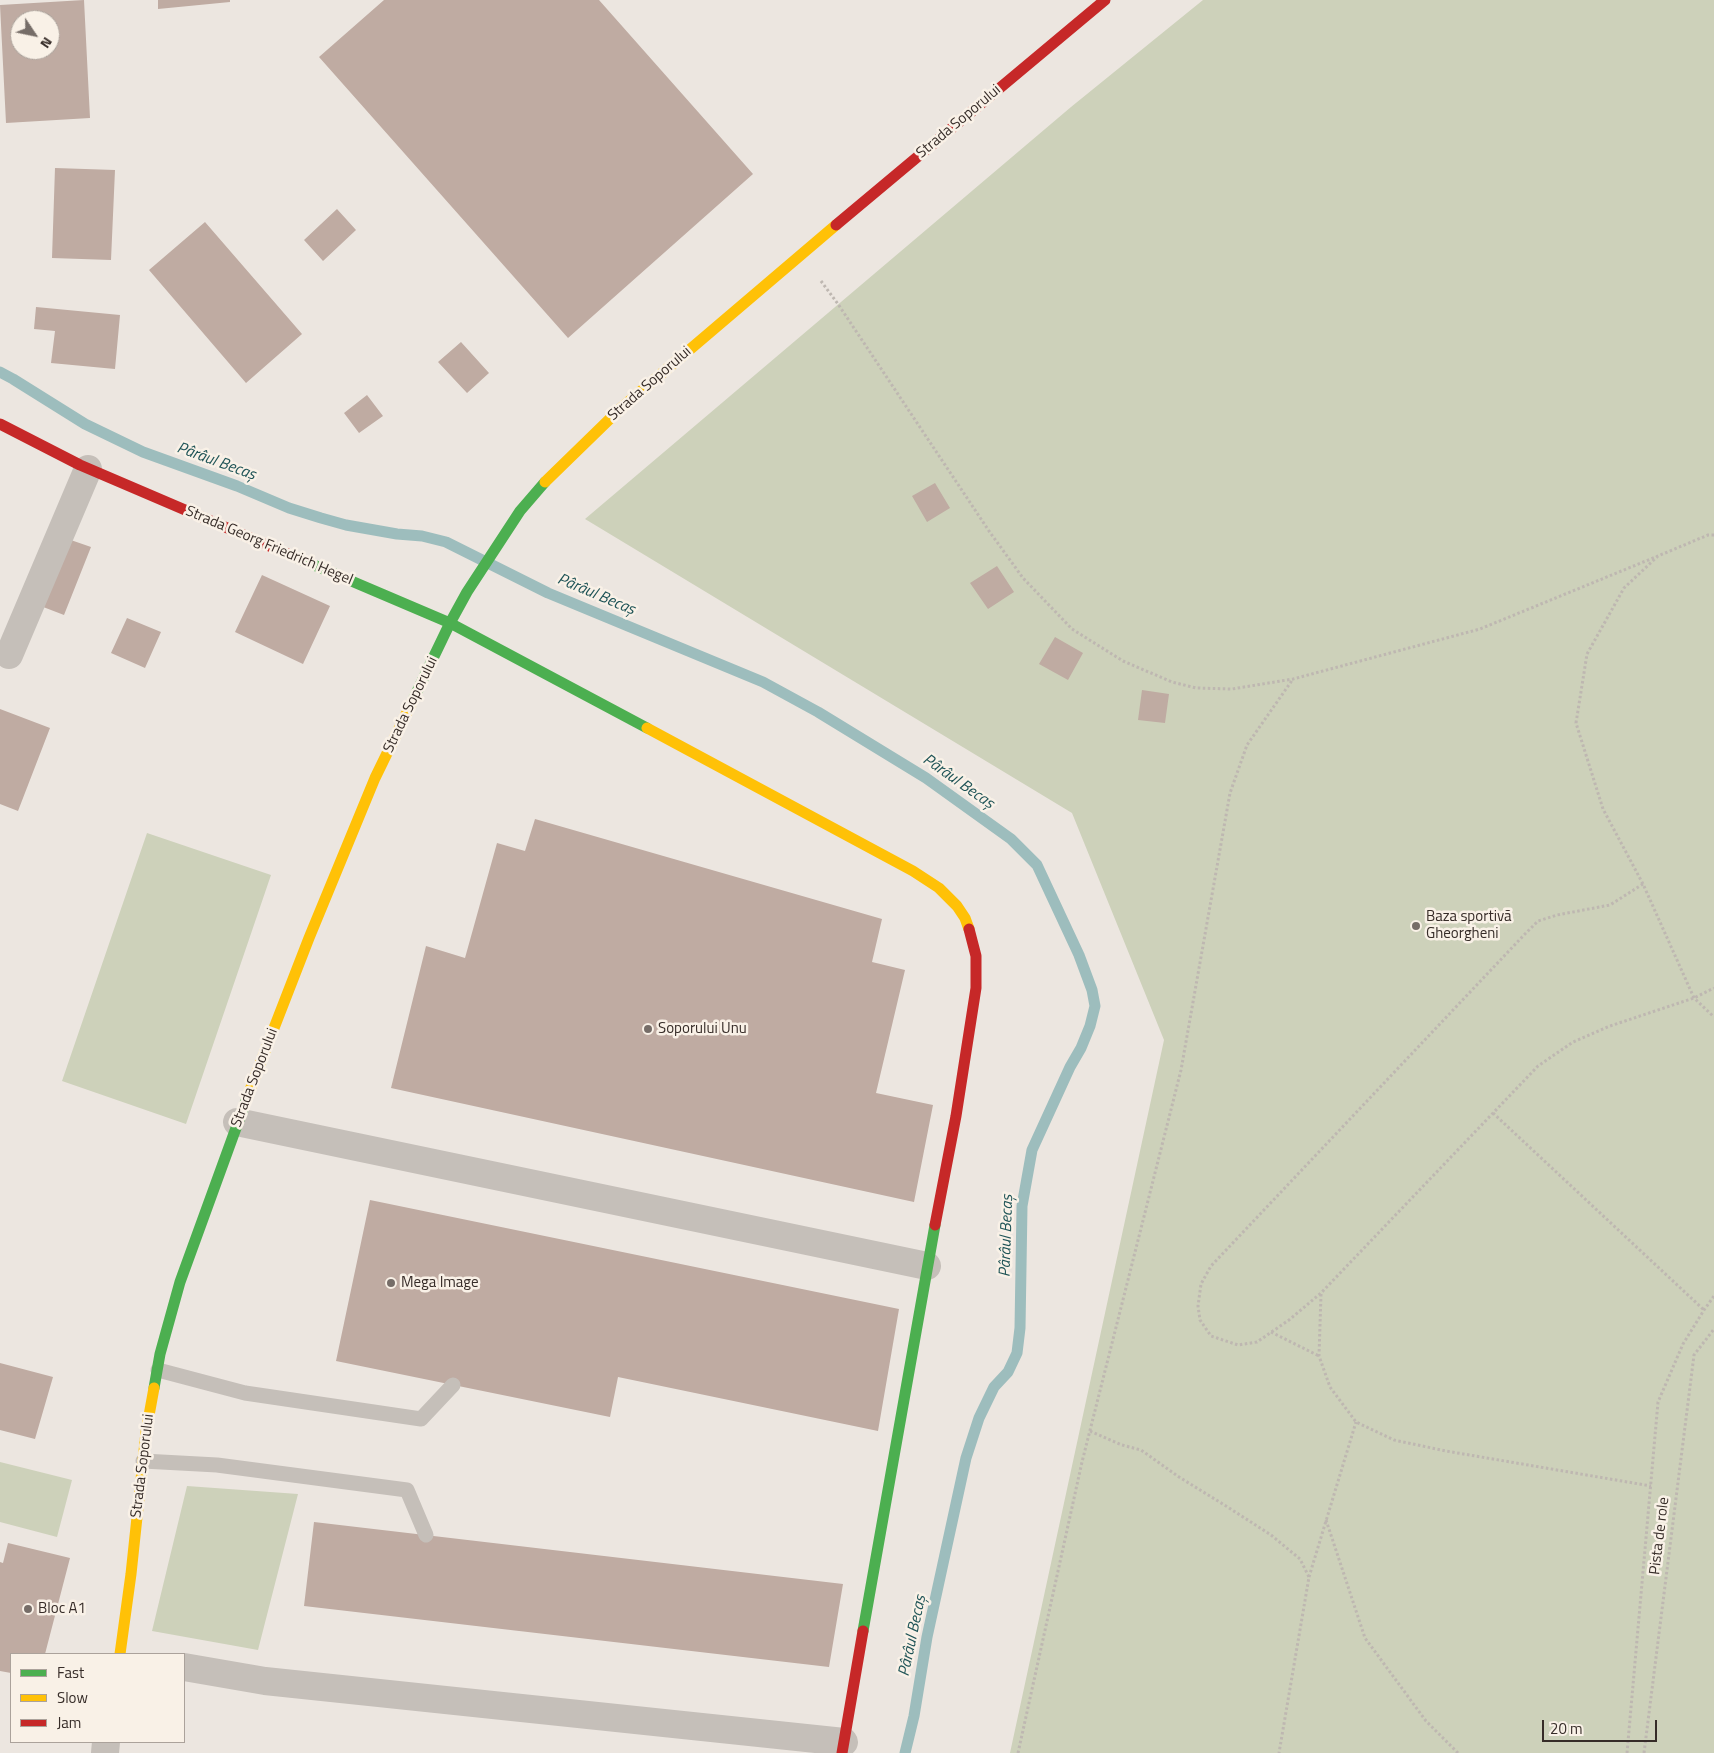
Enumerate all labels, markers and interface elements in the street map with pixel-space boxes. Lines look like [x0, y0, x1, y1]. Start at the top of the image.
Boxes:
north arrow [10, 10, 60, 60]
text: N [36, 33, 58, 53]
street label: Strada Soporului [913, 82, 1005, 162]
street label: Strada Soporului [605, 343, 695, 425]
water label: Pârâul Becaș [174, 439, 258, 485]
street label: Strada Georg Friedrich Hegel [183, 503, 355, 589]
water label: Pârâul Becaș [554, 570, 638, 620]
street label: Strada Soporului [380, 654, 442, 756]
water label: Pârâul Becaș [919, 751, 997, 813]
place label: Baza sportivă Gheorgheni [1426, 908, 1512, 943]
marker: Baza sportivă Gheorgheni [1410, 920, 1422, 932]
place label: Soporului Unu [658, 1020, 747, 1038]
marker: Soporului Unu [642, 1023, 654, 1035]
street label: Strada Soporului [228, 1026, 282, 1130]
water label: Pârâul Becaș [996, 1195, 1018, 1277]
place label: Mega Image [401, 1274, 479, 1292]
marker: Mega Image [385, 1277, 397, 1289]
street label: Strada Soporului [128, 1413, 158, 1519]
street label: Pista de role [1646, 1496, 1674, 1576]
water label: Pârâul Becaș [895, 1594, 931, 1678]
place label: Bloc A1 [38, 1600, 86, 1618]
marker: Bloc A1 [22, 1603, 34, 1615]
legend [10, 1653, 185, 1743]
text: Fast [57, 1661, 84, 1684]
text: Slow [57, 1686, 88, 1709]
scale bar [1544, 1710, 1659, 1742]
text: Jam [57, 1711, 81, 1734]
text: 20 m [1550, 1717, 1583, 1740]

